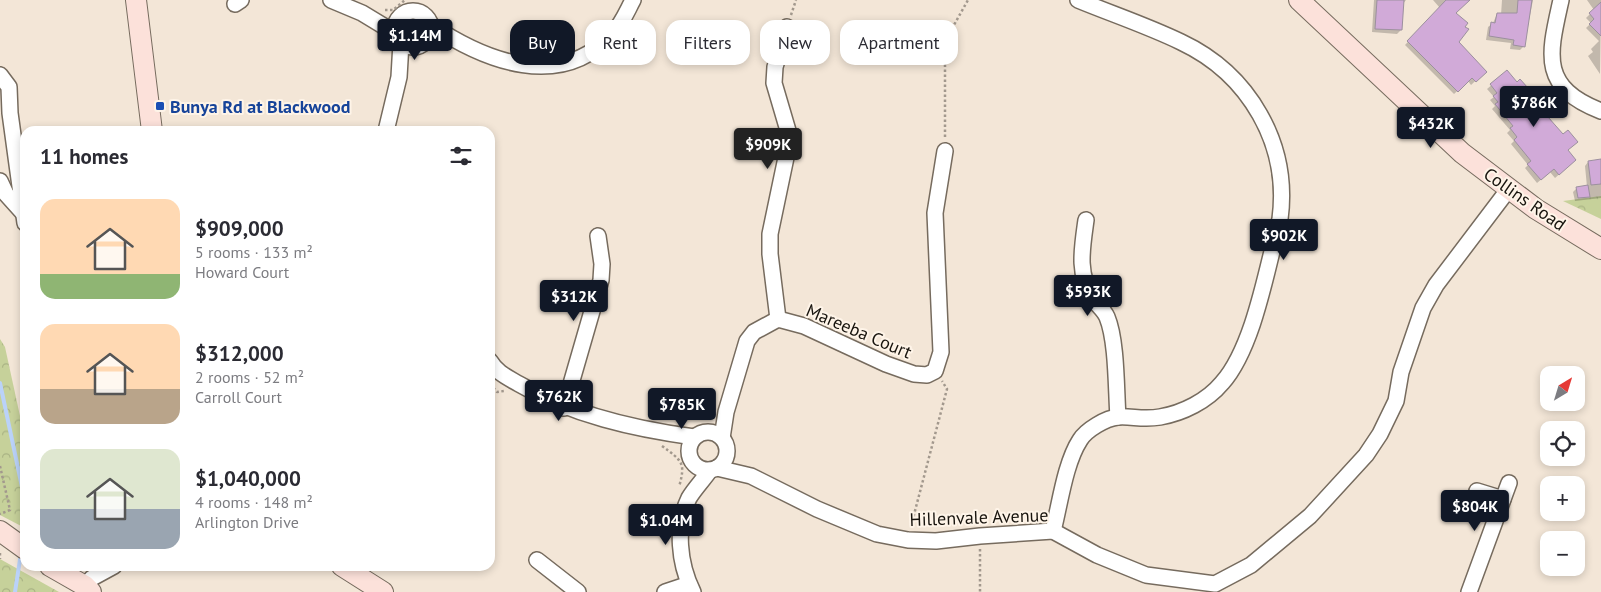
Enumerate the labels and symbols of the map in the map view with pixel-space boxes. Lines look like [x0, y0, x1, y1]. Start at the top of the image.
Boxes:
pin: $1.14M [374, 18, 456, 61]
pin: $786K [1499, 86, 1569, 128]
place label: Bunya Rd at Blackwood [170, 95, 350, 118]
marker: Bunya Rd at Blackwood [154, 100, 166, 112]
pin: $432K [1396, 106, 1466, 149]
pin: $909K [733, 128, 803, 170]
street label: Collins Road [1480, 162, 1570, 236]
pin: $902K [1249, 218, 1319, 261]
pin: $593K [1053, 274, 1123, 317]
pin: $312K [539, 280, 609, 322]
street label: Mareeba Court [803, 298, 915, 364]
north arrow [1540, 366, 1585, 411]
pin: $762K [524, 380, 594, 422]
pin: $785K [647, 388, 717, 430]
pin: $804K [1440, 490, 1510, 532]
street label: Hillenvale Avenue [909, 503, 1049, 531]
pin: $1.04M [625, 504, 707, 546]

